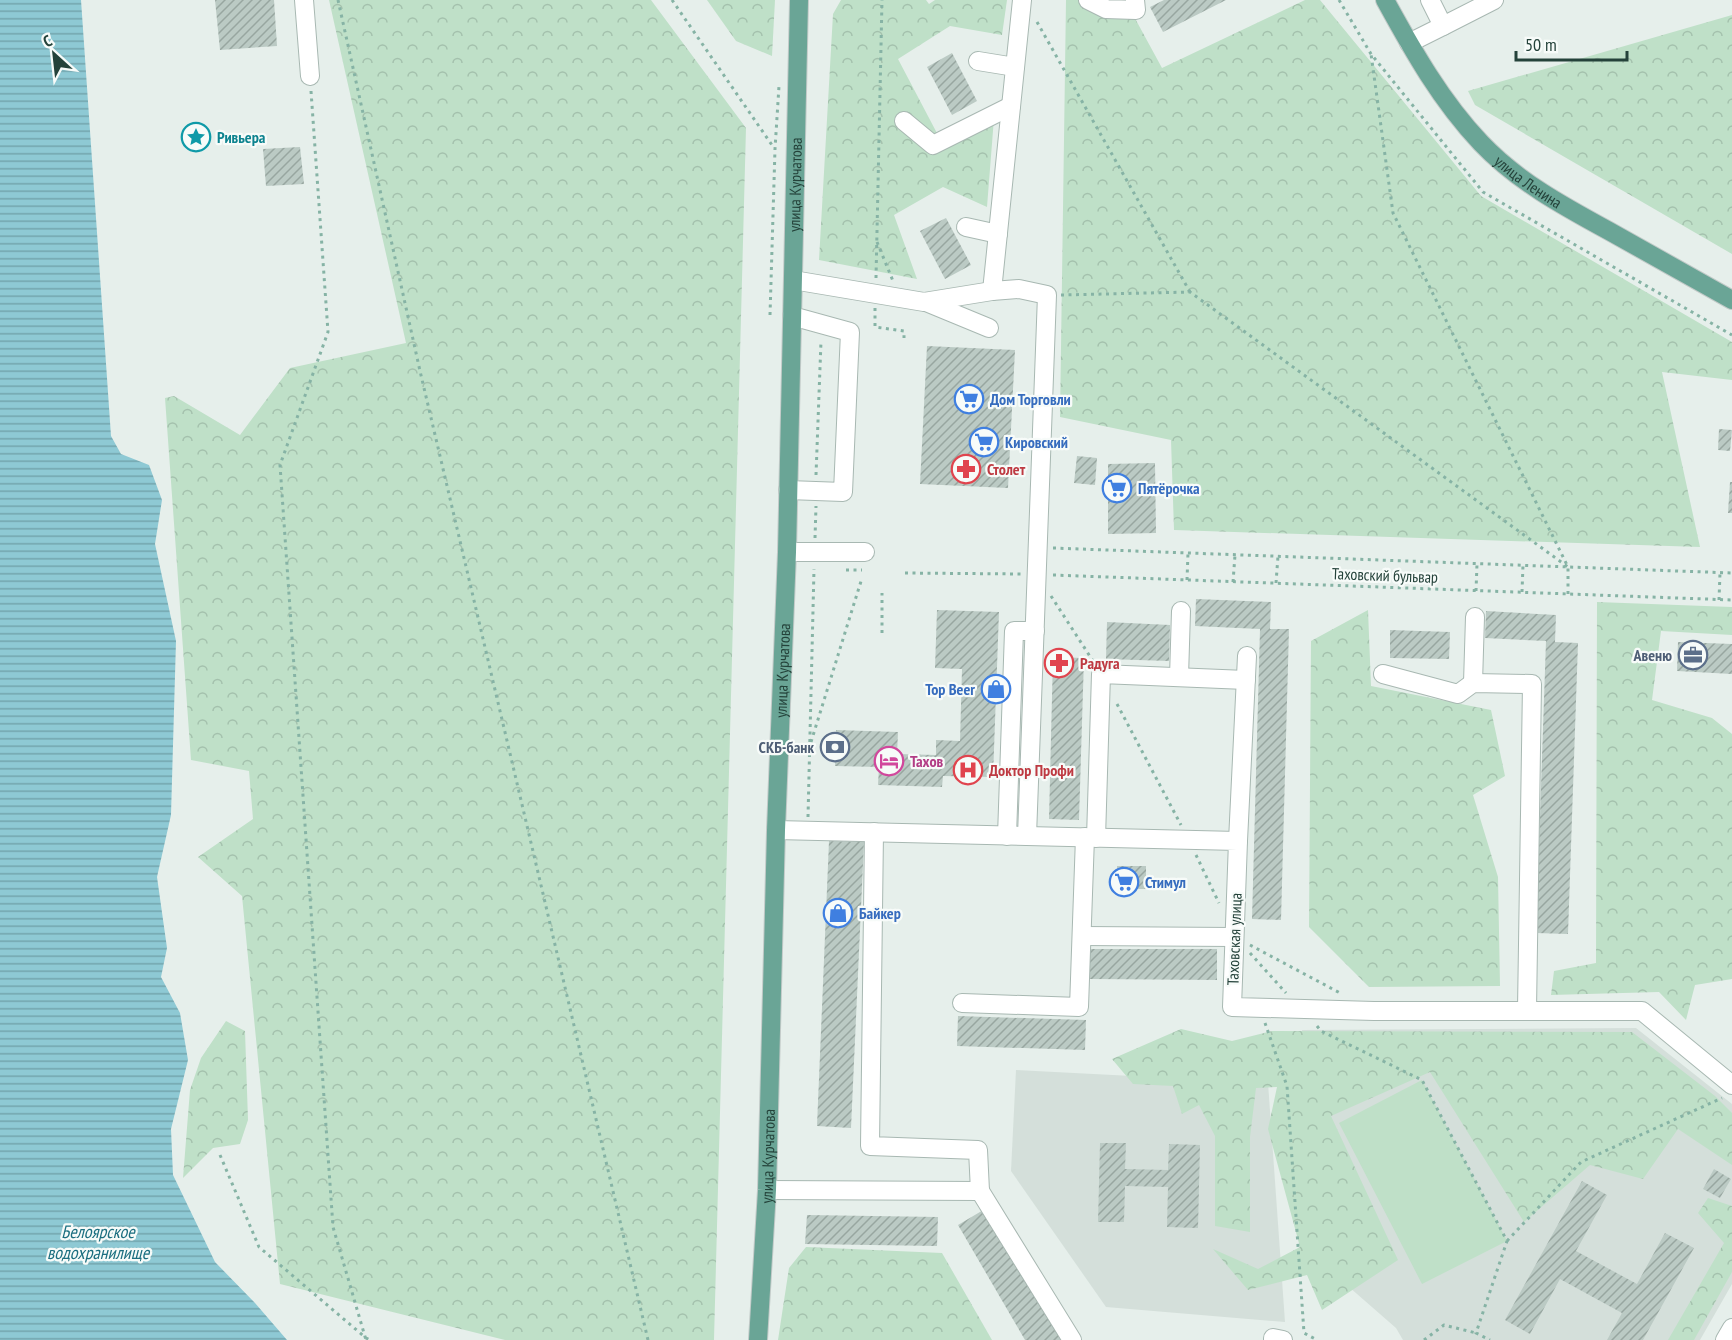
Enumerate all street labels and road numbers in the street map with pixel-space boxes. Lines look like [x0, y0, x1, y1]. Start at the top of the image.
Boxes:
street label: улица Курчатова [784, 137, 806, 232]
street label: улица Ленина [1490, 151, 1566, 212]
street label: Таховский бульвар [1332, 563, 1438, 587]
street label: улица Курчатова [770, 623, 794, 718]
street label: Таховская улица [1222, 892, 1246, 986]
street label: улица Курчатова [756, 1109, 779, 1204]

